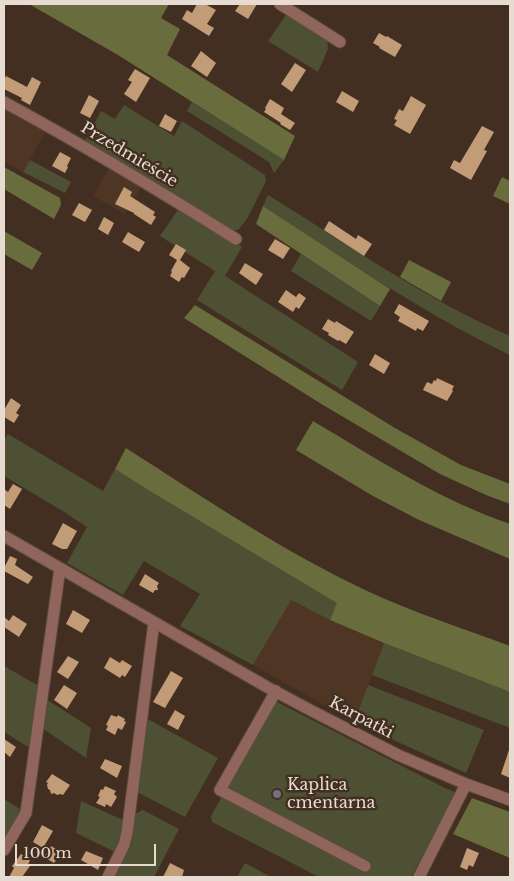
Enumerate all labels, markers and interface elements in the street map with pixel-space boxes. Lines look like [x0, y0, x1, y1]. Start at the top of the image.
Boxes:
street label: Przedmieście [77, 119, 181, 191]
street label: Karpatki [326, 693, 396, 743]
place label: Kaplica cmentarna [287, 775, 375, 813]
marker: Kaplica cmentarna [271, 788, 283, 800]
scale bar [18, 834, 159, 866]
text: 100 m [23, 843, 72, 862]

